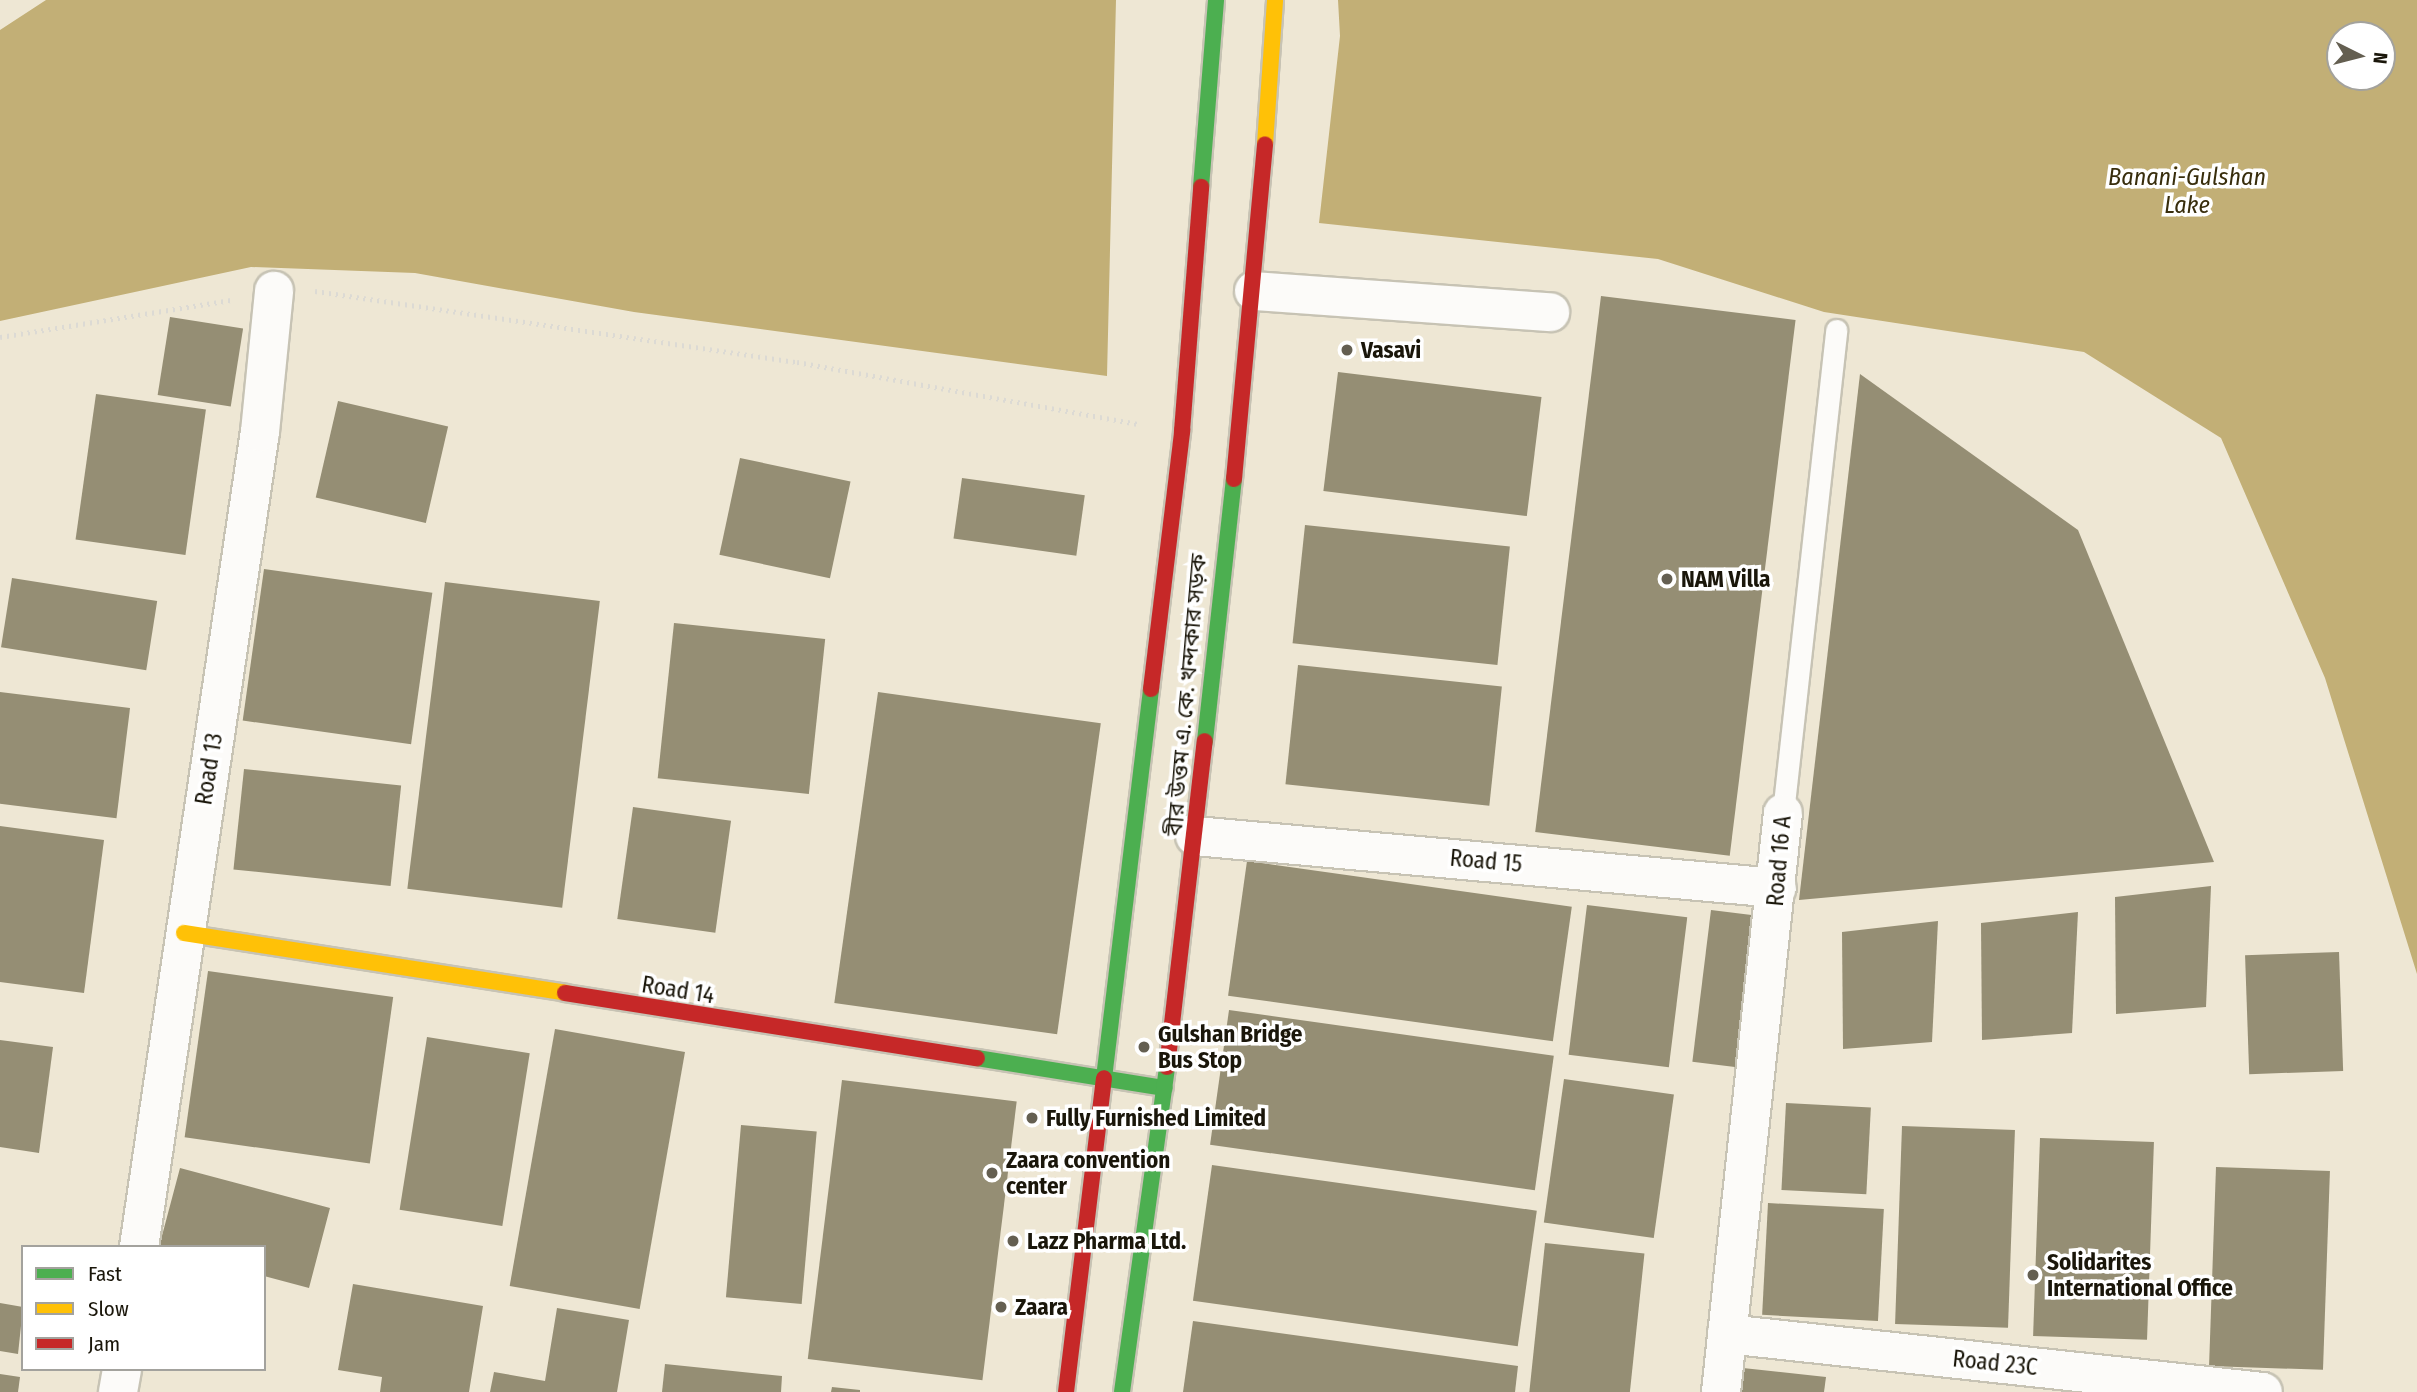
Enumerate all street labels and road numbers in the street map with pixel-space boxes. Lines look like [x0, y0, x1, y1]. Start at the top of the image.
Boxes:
street label: বীর উত্তম এ. কে. খন্দকার সড়ক [1160, 553, 1212, 837]
street label: Road 13 [190, 731, 228, 807]
street label: Road 16 A [1761, 814, 1797, 908]
street label: Road 15 [1449, 844, 1523, 878]
street label: Road 14 [640, 971, 716, 1009]
street label: Road 23C [1951, 1345, 2039, 1381]

